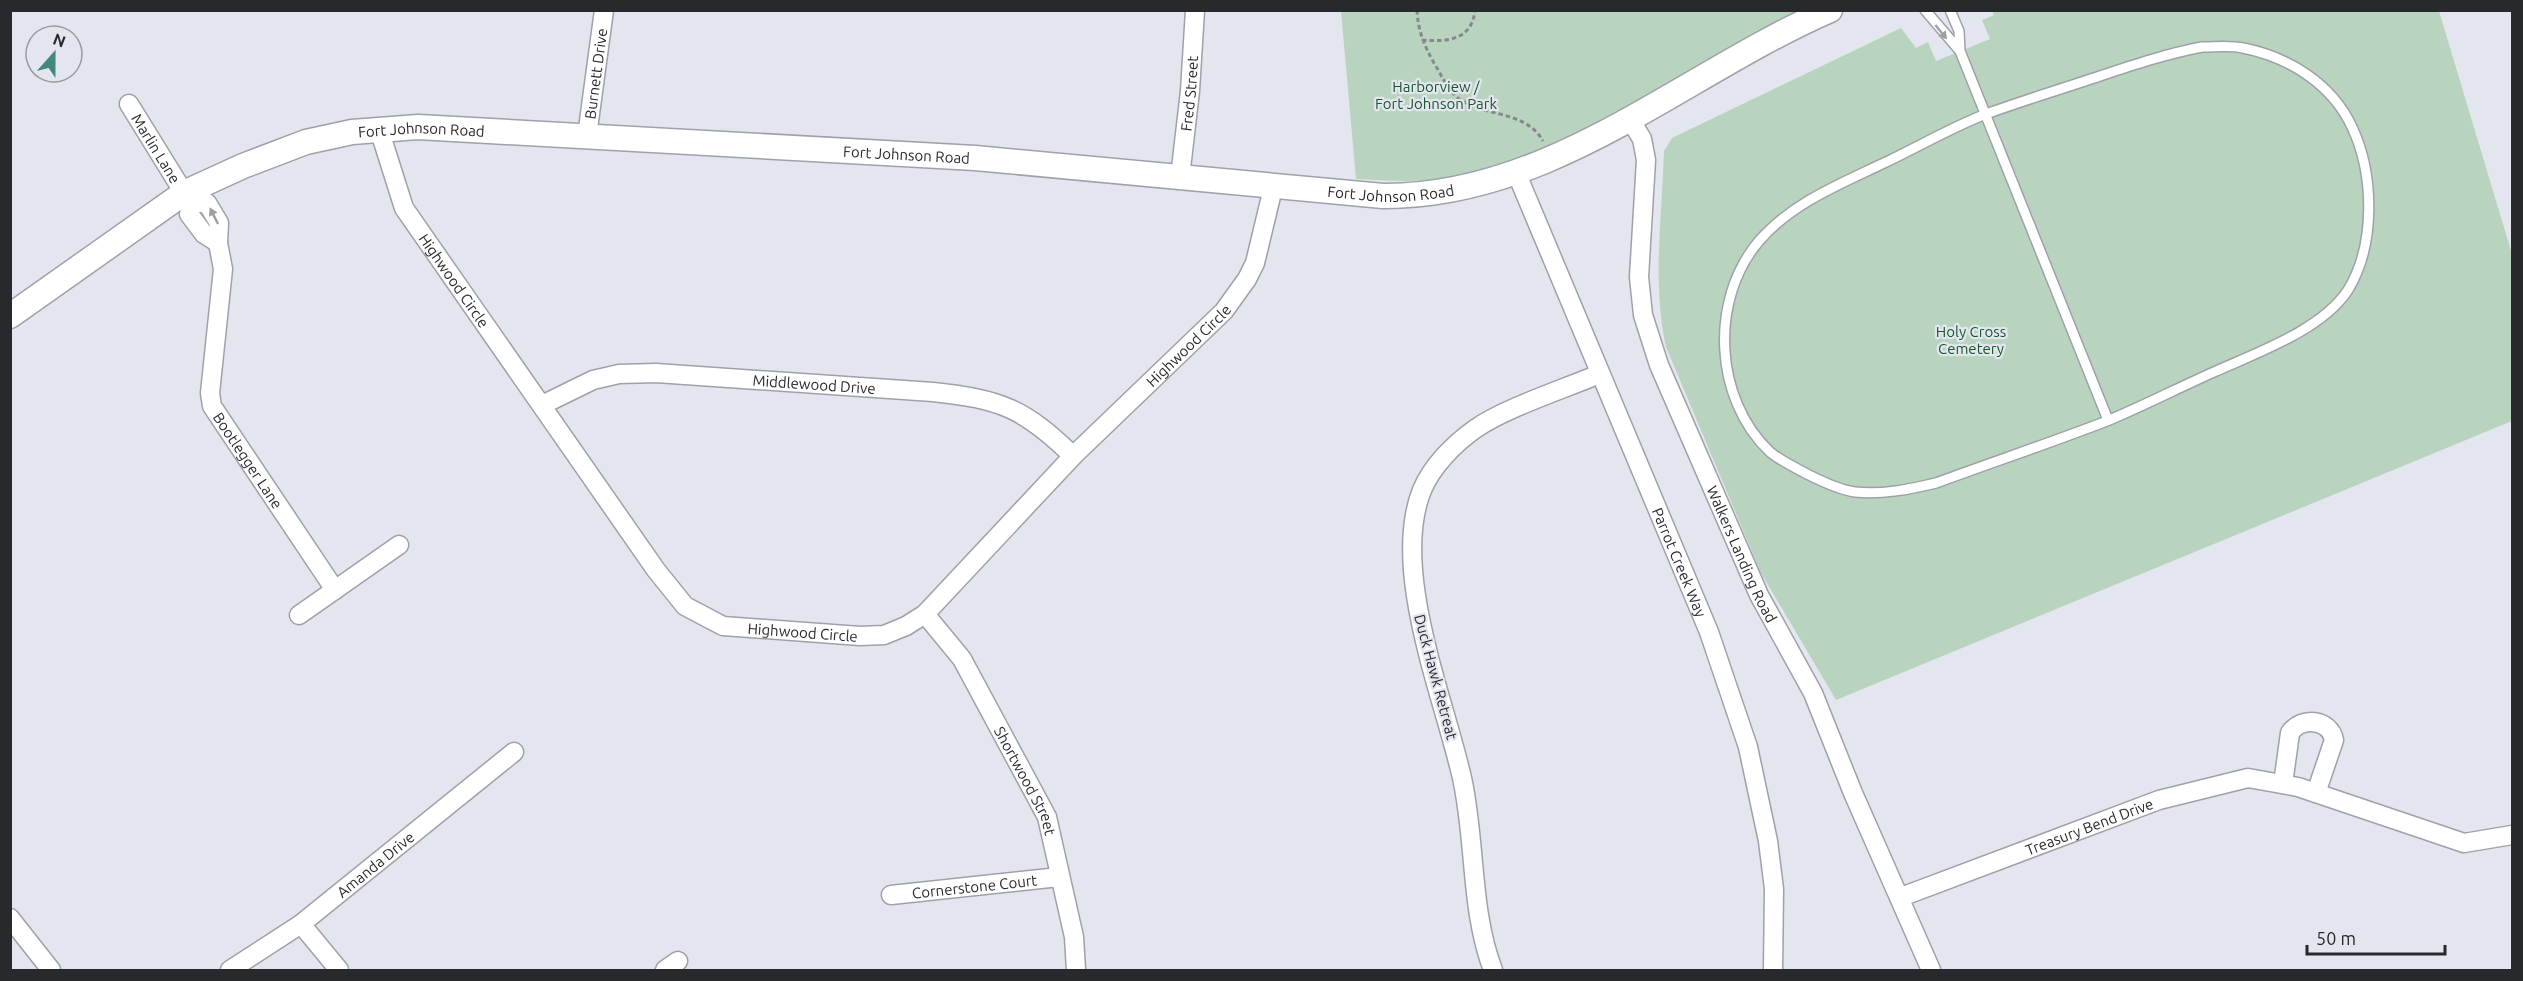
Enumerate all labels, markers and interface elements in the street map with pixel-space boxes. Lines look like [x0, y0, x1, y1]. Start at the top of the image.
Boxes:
north arrow [24, 24, 84, 84]
one-way arrow [1935, 24, 1947, 39]
street label: Burnett Drive [581, 27, 610, 120]
text: N [51, 29, 68, 51]
street label: Fred Street [1177, 55, 1201, 132]
park label: Harborview / Fort Johnson Park [1375, 78, 1497, 112]
street label: Marlin Lane [129, 110, 184, 186]
street label: Fort Johnson Road [357, 118, 485, 140]
street label: Fort Johnson Road [843, 142, 970, 166]
street label: Fort Johnson Road [1327, 181, 1455, 205]
one-way arrow [209, 207, 219, 224]
street label: Highwood Circle [416, 230, 493, 331]
street label: Highwood Circle [1143, 301, 1234, 390]
park label: Holy Cross Cemetery [1936, 323, 2006, 357]
street label: Middlewood Drive [752, 371, 876, 397]
street label: Bootlegger Lane [210, 409, 286, 512]
street label: Walkers Landing Road [1704, 483, 1781, 625]
street label: Parrot Creek Way [1649, 505, 1710, 619]
street label: Duck Hawk Retreat [1411, 612, 1461, 742]
street label: Highwood Circle [747, 619, 858, 644]
street label: Shortwood Street [991, 723, 1059, 837]
street label: Treasury Bend Drive [2023, 794, 2155, 858]
street label: Amanda Drive [333, 828, 417, 900]
street label: Cornerstone Court [911, 871, 1038, 901]
scale bar [2307, 918, 2445, 956]
text: 50 m [2316, 928, 2356, 948]

